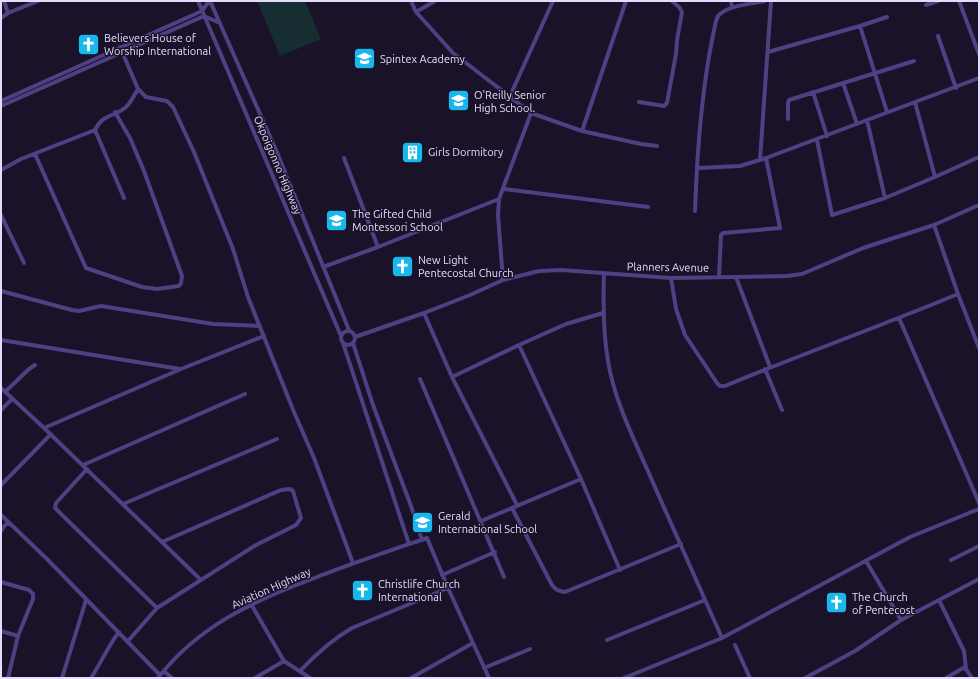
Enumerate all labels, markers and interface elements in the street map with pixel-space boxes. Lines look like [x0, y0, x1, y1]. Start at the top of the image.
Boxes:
church icon: Believers House of Worship International [76, 31, 102, 57]
place label: Believers House of Worship International [104, 32, 211, 57]
school or university icon: Spintex Academy [352, 46, 378, 72]
place label: Spintex Academy [380, 53, 465, 65]
school or university icon: O'Reilly Senior High School. [446, 88, 472, 114]
place label: O'Reilly Senior High School. [474, 89, 546, 114]
street label: Okpoigonno Highway [252, 114, 305, 217]
building icon: Girls Dormitory [400, 139, 426, 165]
place label: Girls Dormitory [428, 146, 504, 158]
school or university icon: The Gifted Child Montessori School [323, 207, 349, 233]
place label: The Gifted Child Montessori School [352, 208, 443, 233]
church icon: New Light Pentecostal Church [390, 253, 416, 279]
place label: New Light Pentecostal Church [418, 254, 514, 279]
street label: Planners Avenue [627, 260, 709, 274]
school or university icon: Gerald International School [409, 509, 435, 535]
place label: Gerald International School [438, 510, 537, 535]
street label: Aviation Highway [230, 565, 313, 611]
church icon: Christlife Church International [350, 577, 376, 603]
place label: Christlife Church International [378, 578, 460, 603]
church icon: The Church of Pentecost [823, 590, 849, 616]
place label: The Church of Pentecost [852, 591, 916, 616]

